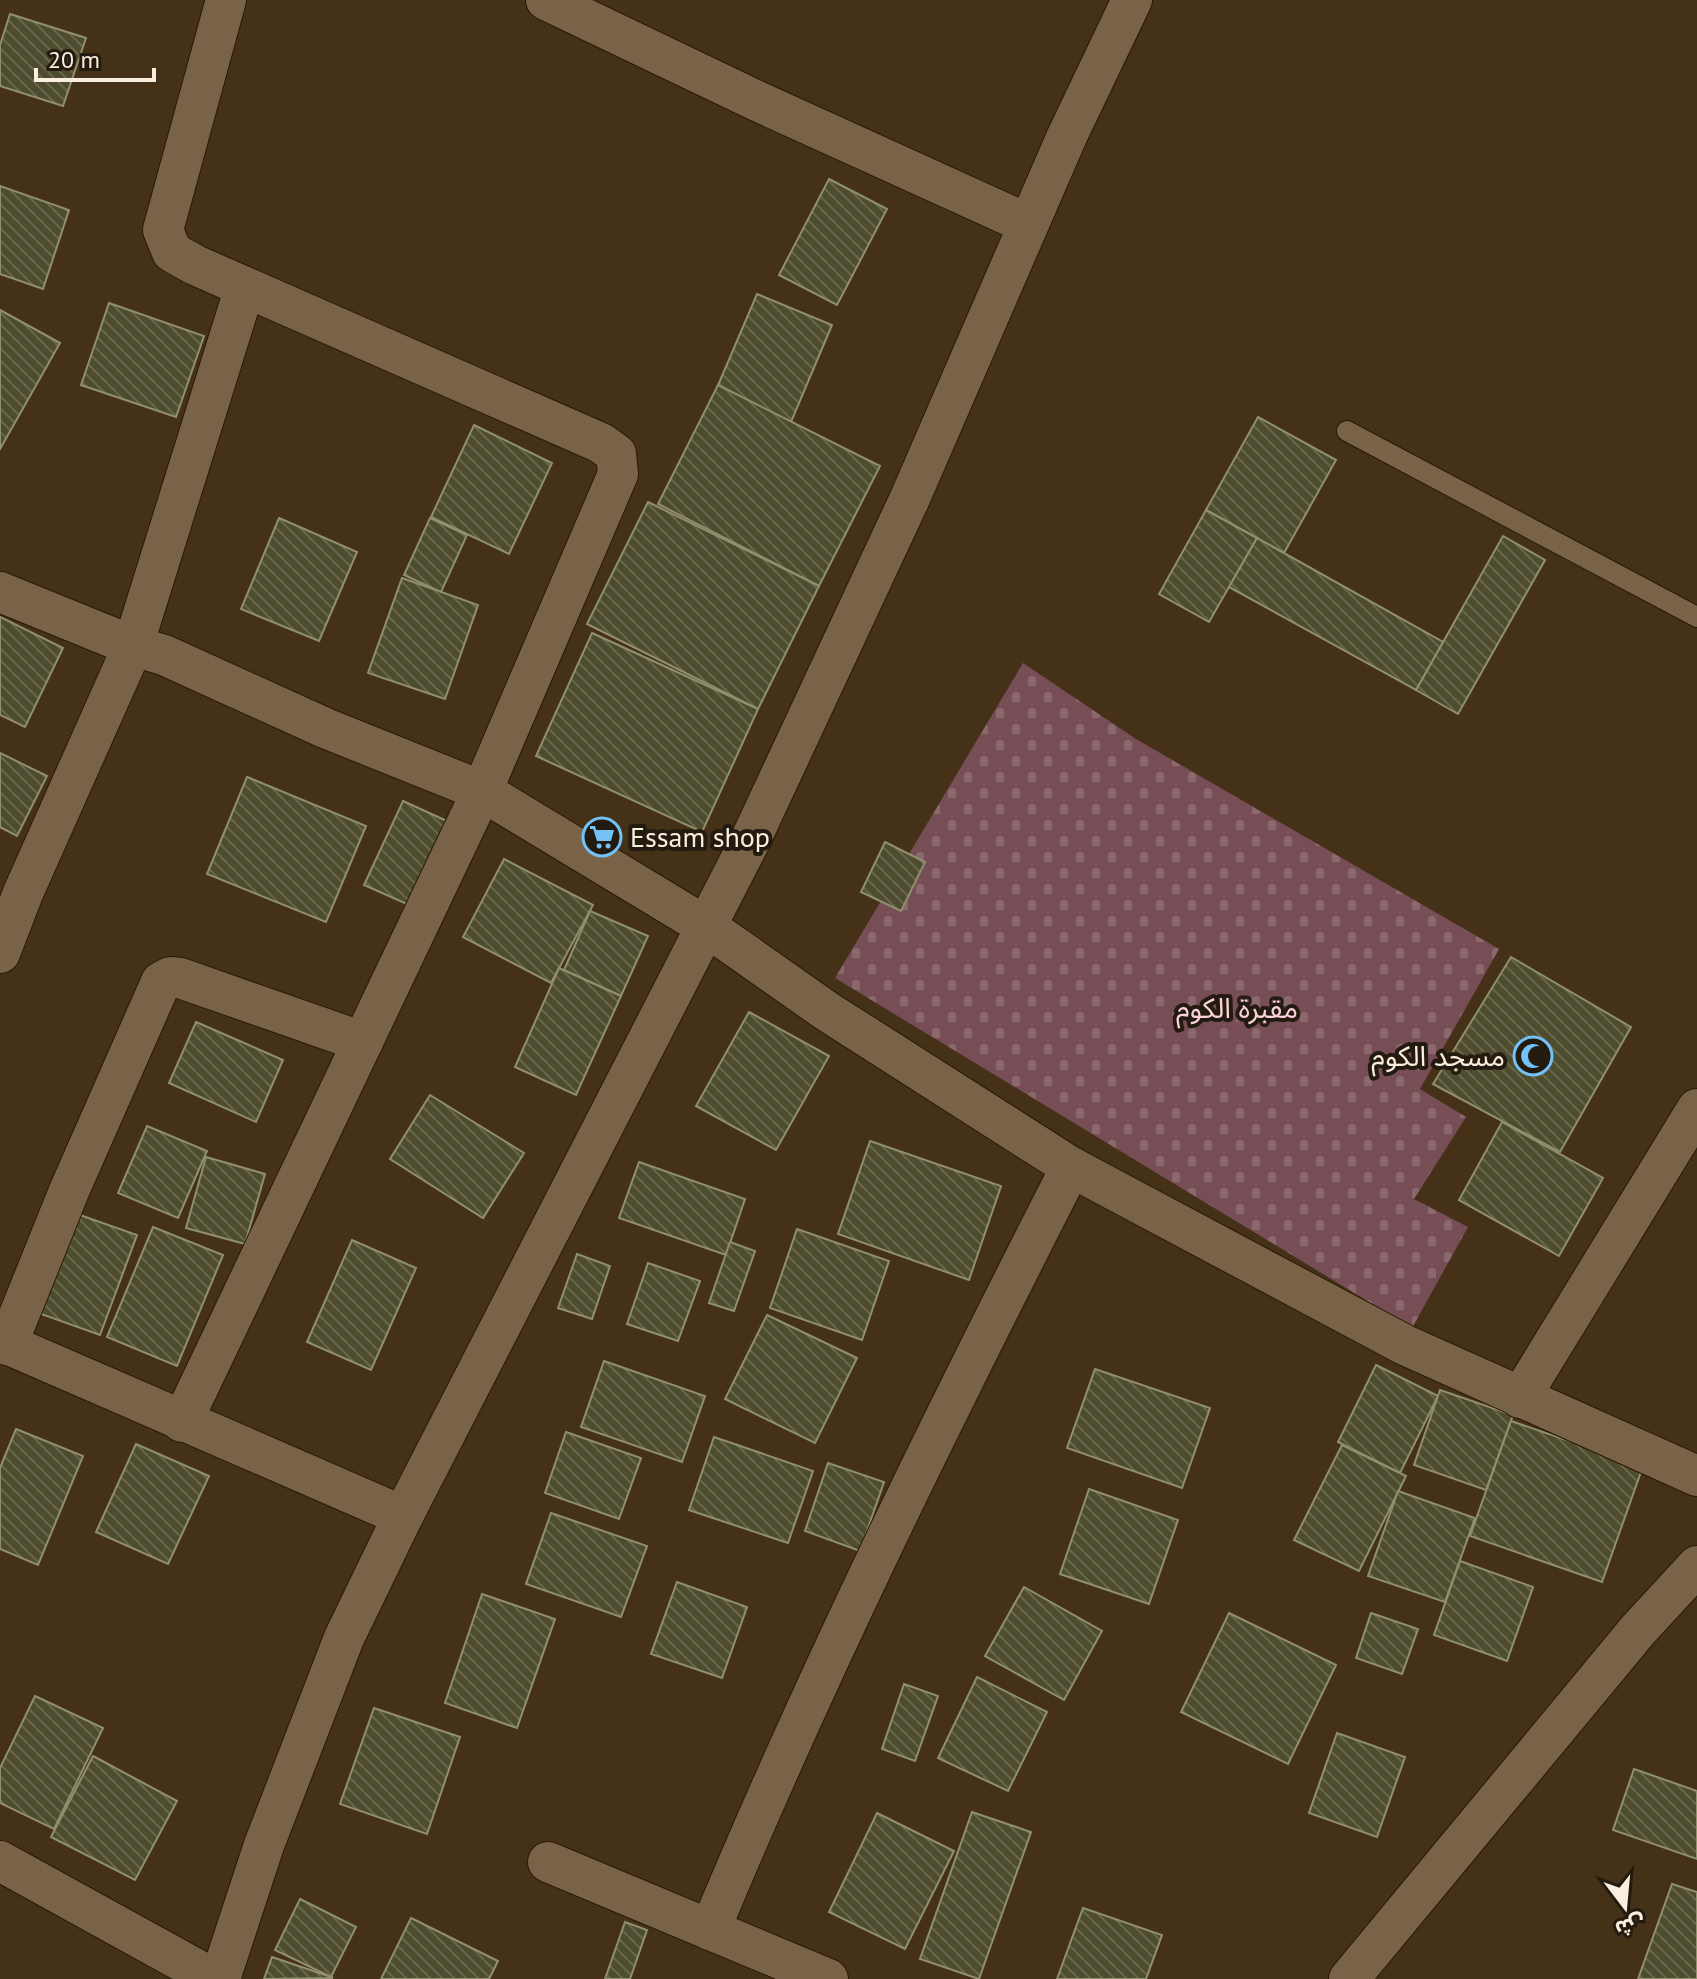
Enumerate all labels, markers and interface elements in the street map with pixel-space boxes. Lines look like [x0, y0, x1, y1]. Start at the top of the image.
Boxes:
scale bar [36, 32, 154, 82]
text: 20 m [48, 44, 100, 75]
supermarket icon: Essam shop [581, 816, 623, 858]
place label: Essam shop [630, 818, 770, 855]
park label: مقبرة الكوم [1176, 989, 1298, 1029]
mosque icon: مسجد الكوم [1512, 1035, 1554, 1077]
place label: مسجد الكوم [1371, 1037, 1505, 1077]
north arrow [1585, 1867, 1665, 1947]
text: ش [1612, 1909, 1649, 1944]

